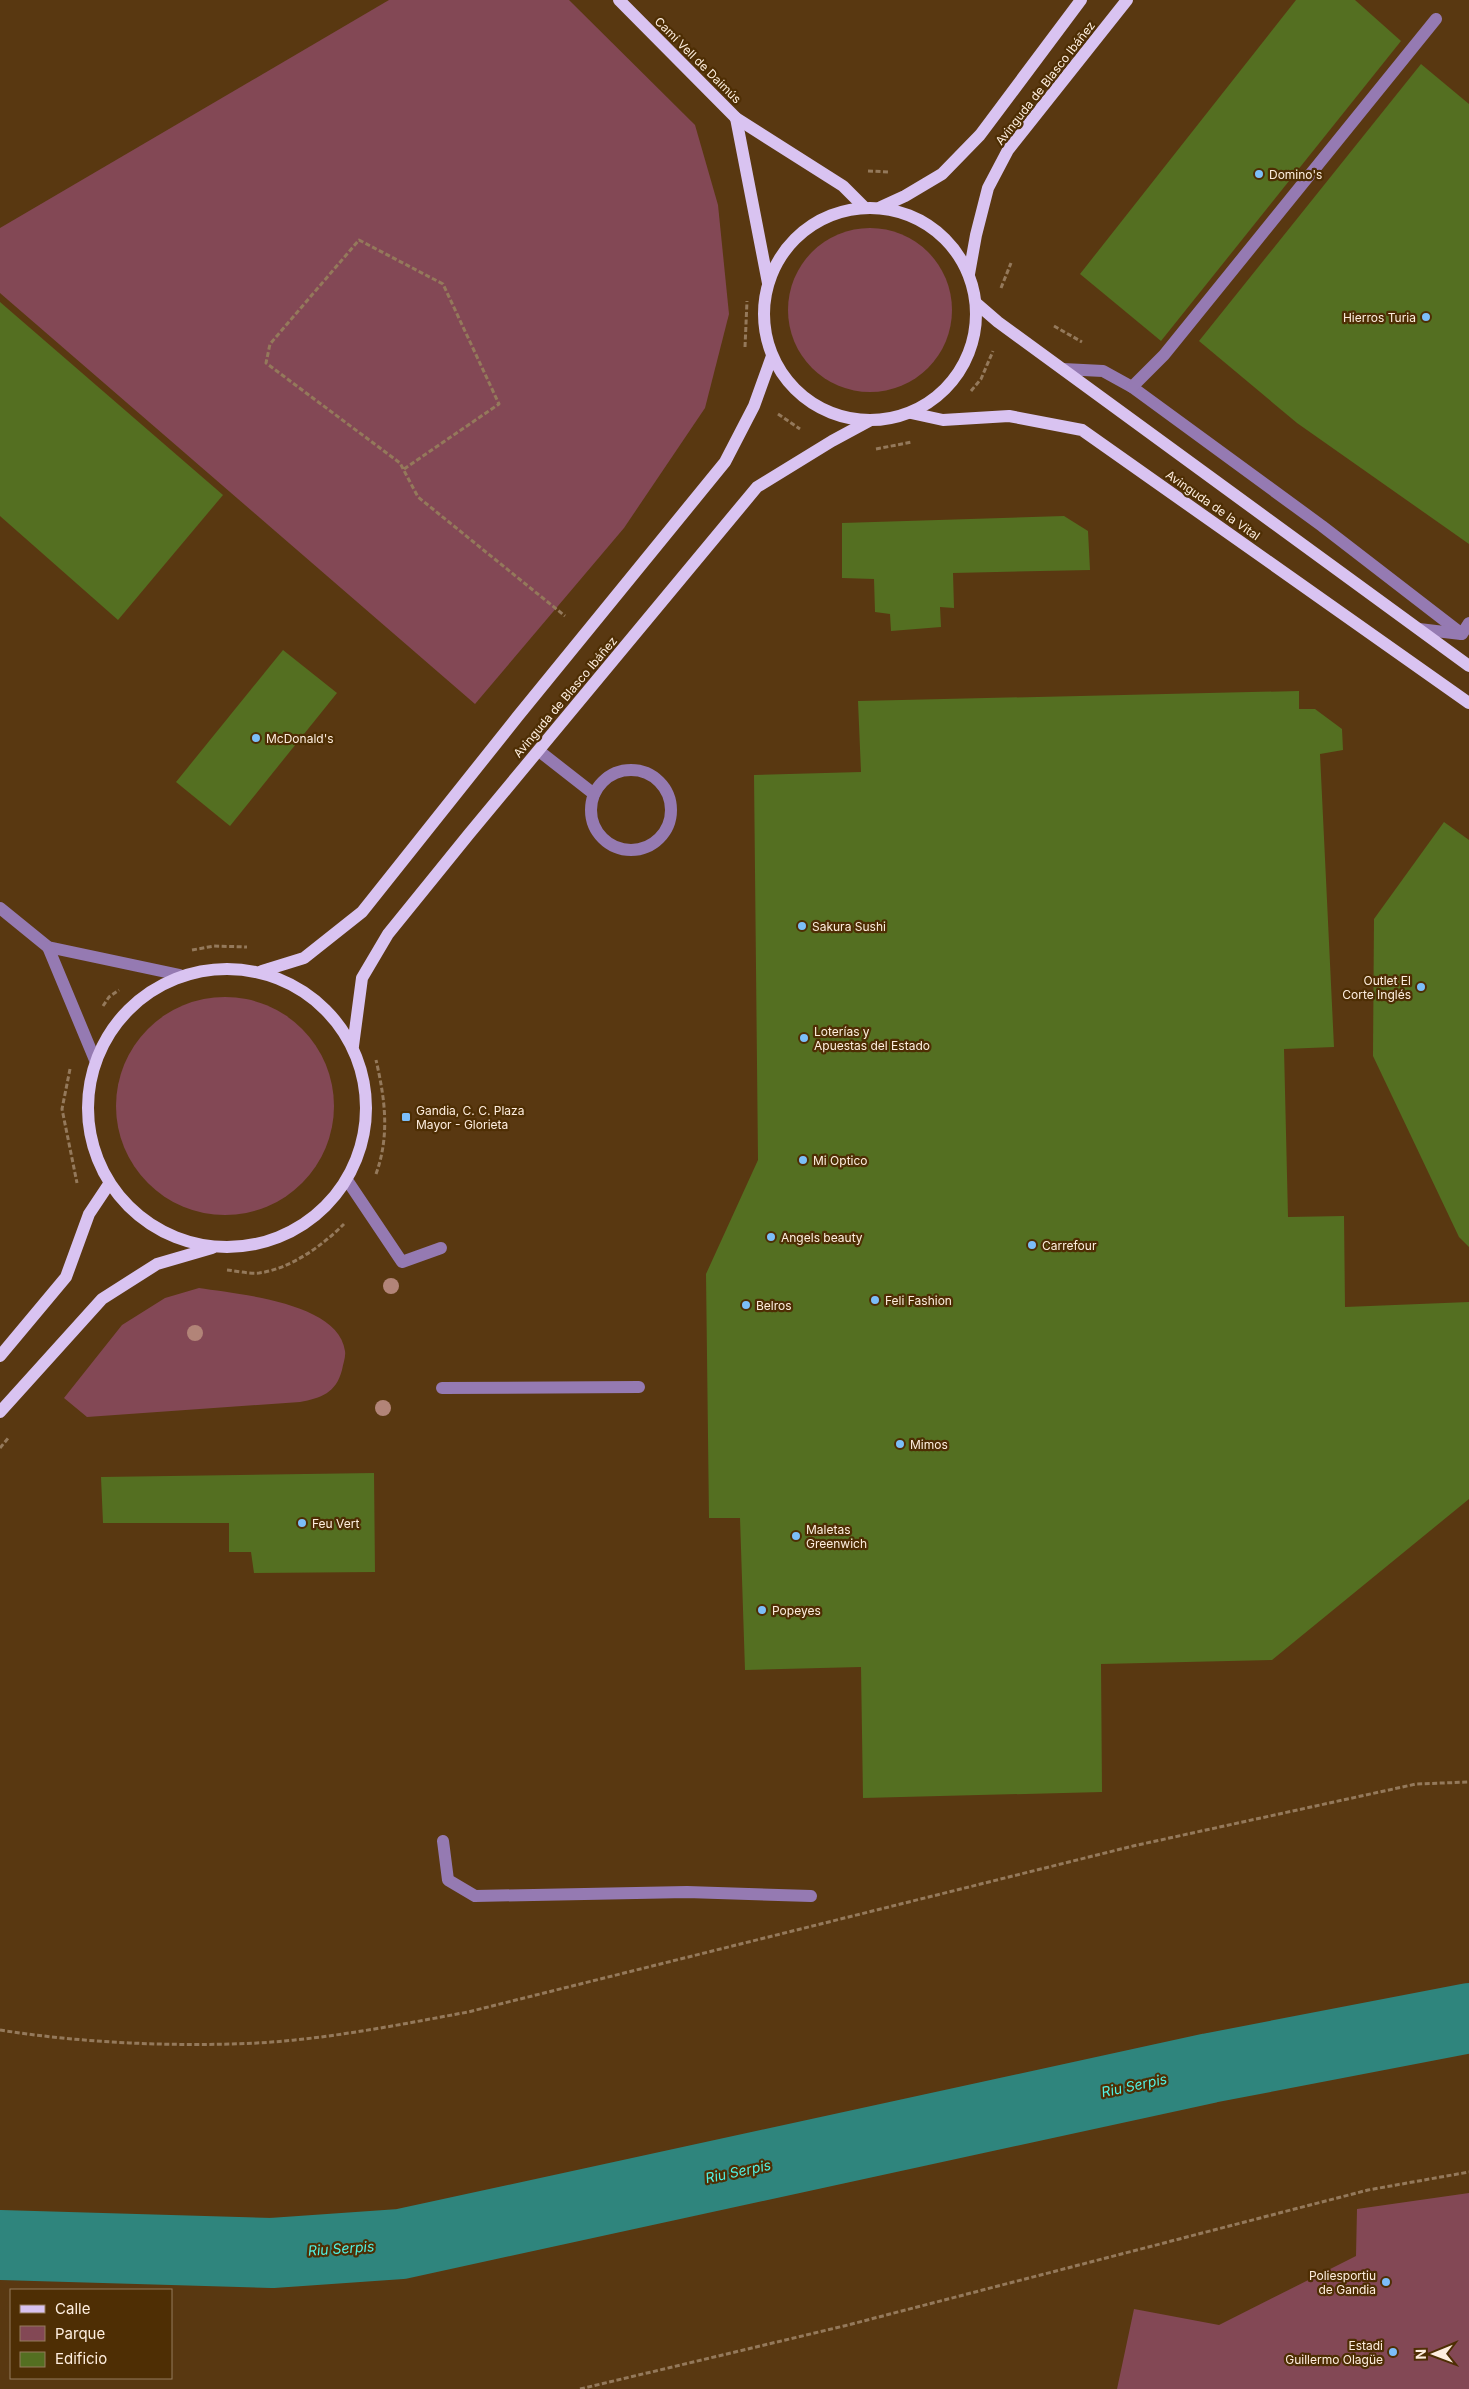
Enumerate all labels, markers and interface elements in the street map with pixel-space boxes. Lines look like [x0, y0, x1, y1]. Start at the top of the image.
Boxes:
street label: Camí Vell de Daimús [652, 14, 744, 106]
street label: Avinguda de Blasco Ibáñez [992, 18, 1098, 148]
place label: Domino's [1269, 167, 1322, 182]
marker: Domino's [1253, 168, 1265, 180]
place label: Hierros Turia [1343, 310, 1416, 325]
marker: Hierros Turia [1420, 311, 1432, 323]
street label: Avinguda de la Vital [1163, 467, 1263, 543]
street label: Avinguda de Blasco Ibáñez [510, 634, 620, 760]
place label: McDonald's [266, 731, 334, 746]
marker: McDonald's [250, 732, 262, 744]
place label: Sakura Sushi [812, 919, 886, 934]
marker: Sakura Sushi [796, 920, 808, 932]
place label: Outlet El Corte Inglés [1342, 973, 1411, 1002]
marker: Outlet El Corte Inglés [1415, 981, 1427, 993]
place label: Loterías y Apuestas del Estado [814, 1024, 930, 1053]
marker: Loterías y Apuestas del Estado [798, 1032, 810, 1044]
place label: Gandia, C. C. Plaza Mayor - Glorieta [416, 1103, 524, 1132]
marker: Gandia, C. C. Plaza Mayor - Glorieta [400, 1111, 412, 1123]
place label: Mi Optico [813, 1153, 868, 1168]
marker: Mi Optico [797, 1154, 809, 1166]
place label: Angels beauty [781, 1230, 863, 1245]
marker: Angels beauty [765, 1231, 777, 1243]
place label: Carrefour [1042, 1238, 1097, 1253]
marker: Carrefour [1026, 1239, 1038, 1251]
place label: Feli Fashion [885, 1293, 952, 1308]
marker: Feli Fashion [869, 1294, 881, 1306]
place label: Belros [756, 1298, 792, 1313]
marker: Belros [740, 1299, 752, 1311]
place label: Mimos [910, 1437, 948, 1452]
marker: Mimos [894, 1438, 906, 1450]
place label: Feu Vert [312, 1516, 359, 1531]
marker: Feu Vert [296, 1517, 308, 1529]
place label: Maletas Greenwich [806, 1522, 867, 1551]
marker: Maletas Greenwich [790, 1530, 802, 1542]
place label: Popeyes [772, 1603, 821, 1618]
marker: Popeyes [756, 1604, 768, 1616]
water label: Riu Serpis [1100, 2070, 1168, 2100]
water label: Riu Serpis [704, 2156, 772, 2186]
water label: Riu Serpis [307, 2237, 375, 2259]
place label: Poliesportiu de Gandia [1309, 2268, 1376, 2297]
marker: Poliesportiu de Gandia [1380, 2276, 1392, 2288]
legend [10, 2289, 172, 2379]
text: Calle [55, 2299, 90, 2318]
text: Parque [55, 2324, 105, 2343]
north arrow [1409, 2329, 1459, 2379]
place label: Estadi Guillermo Olagüe [1285, 2338, 1383, 2367]
marker: Estadi Guillermo Olagüe [1387, 2346, 1399, 2358]
text: Edificio [55, 2349, 107, 2368]
text: N [1412, 2349, 1429, 2360]

